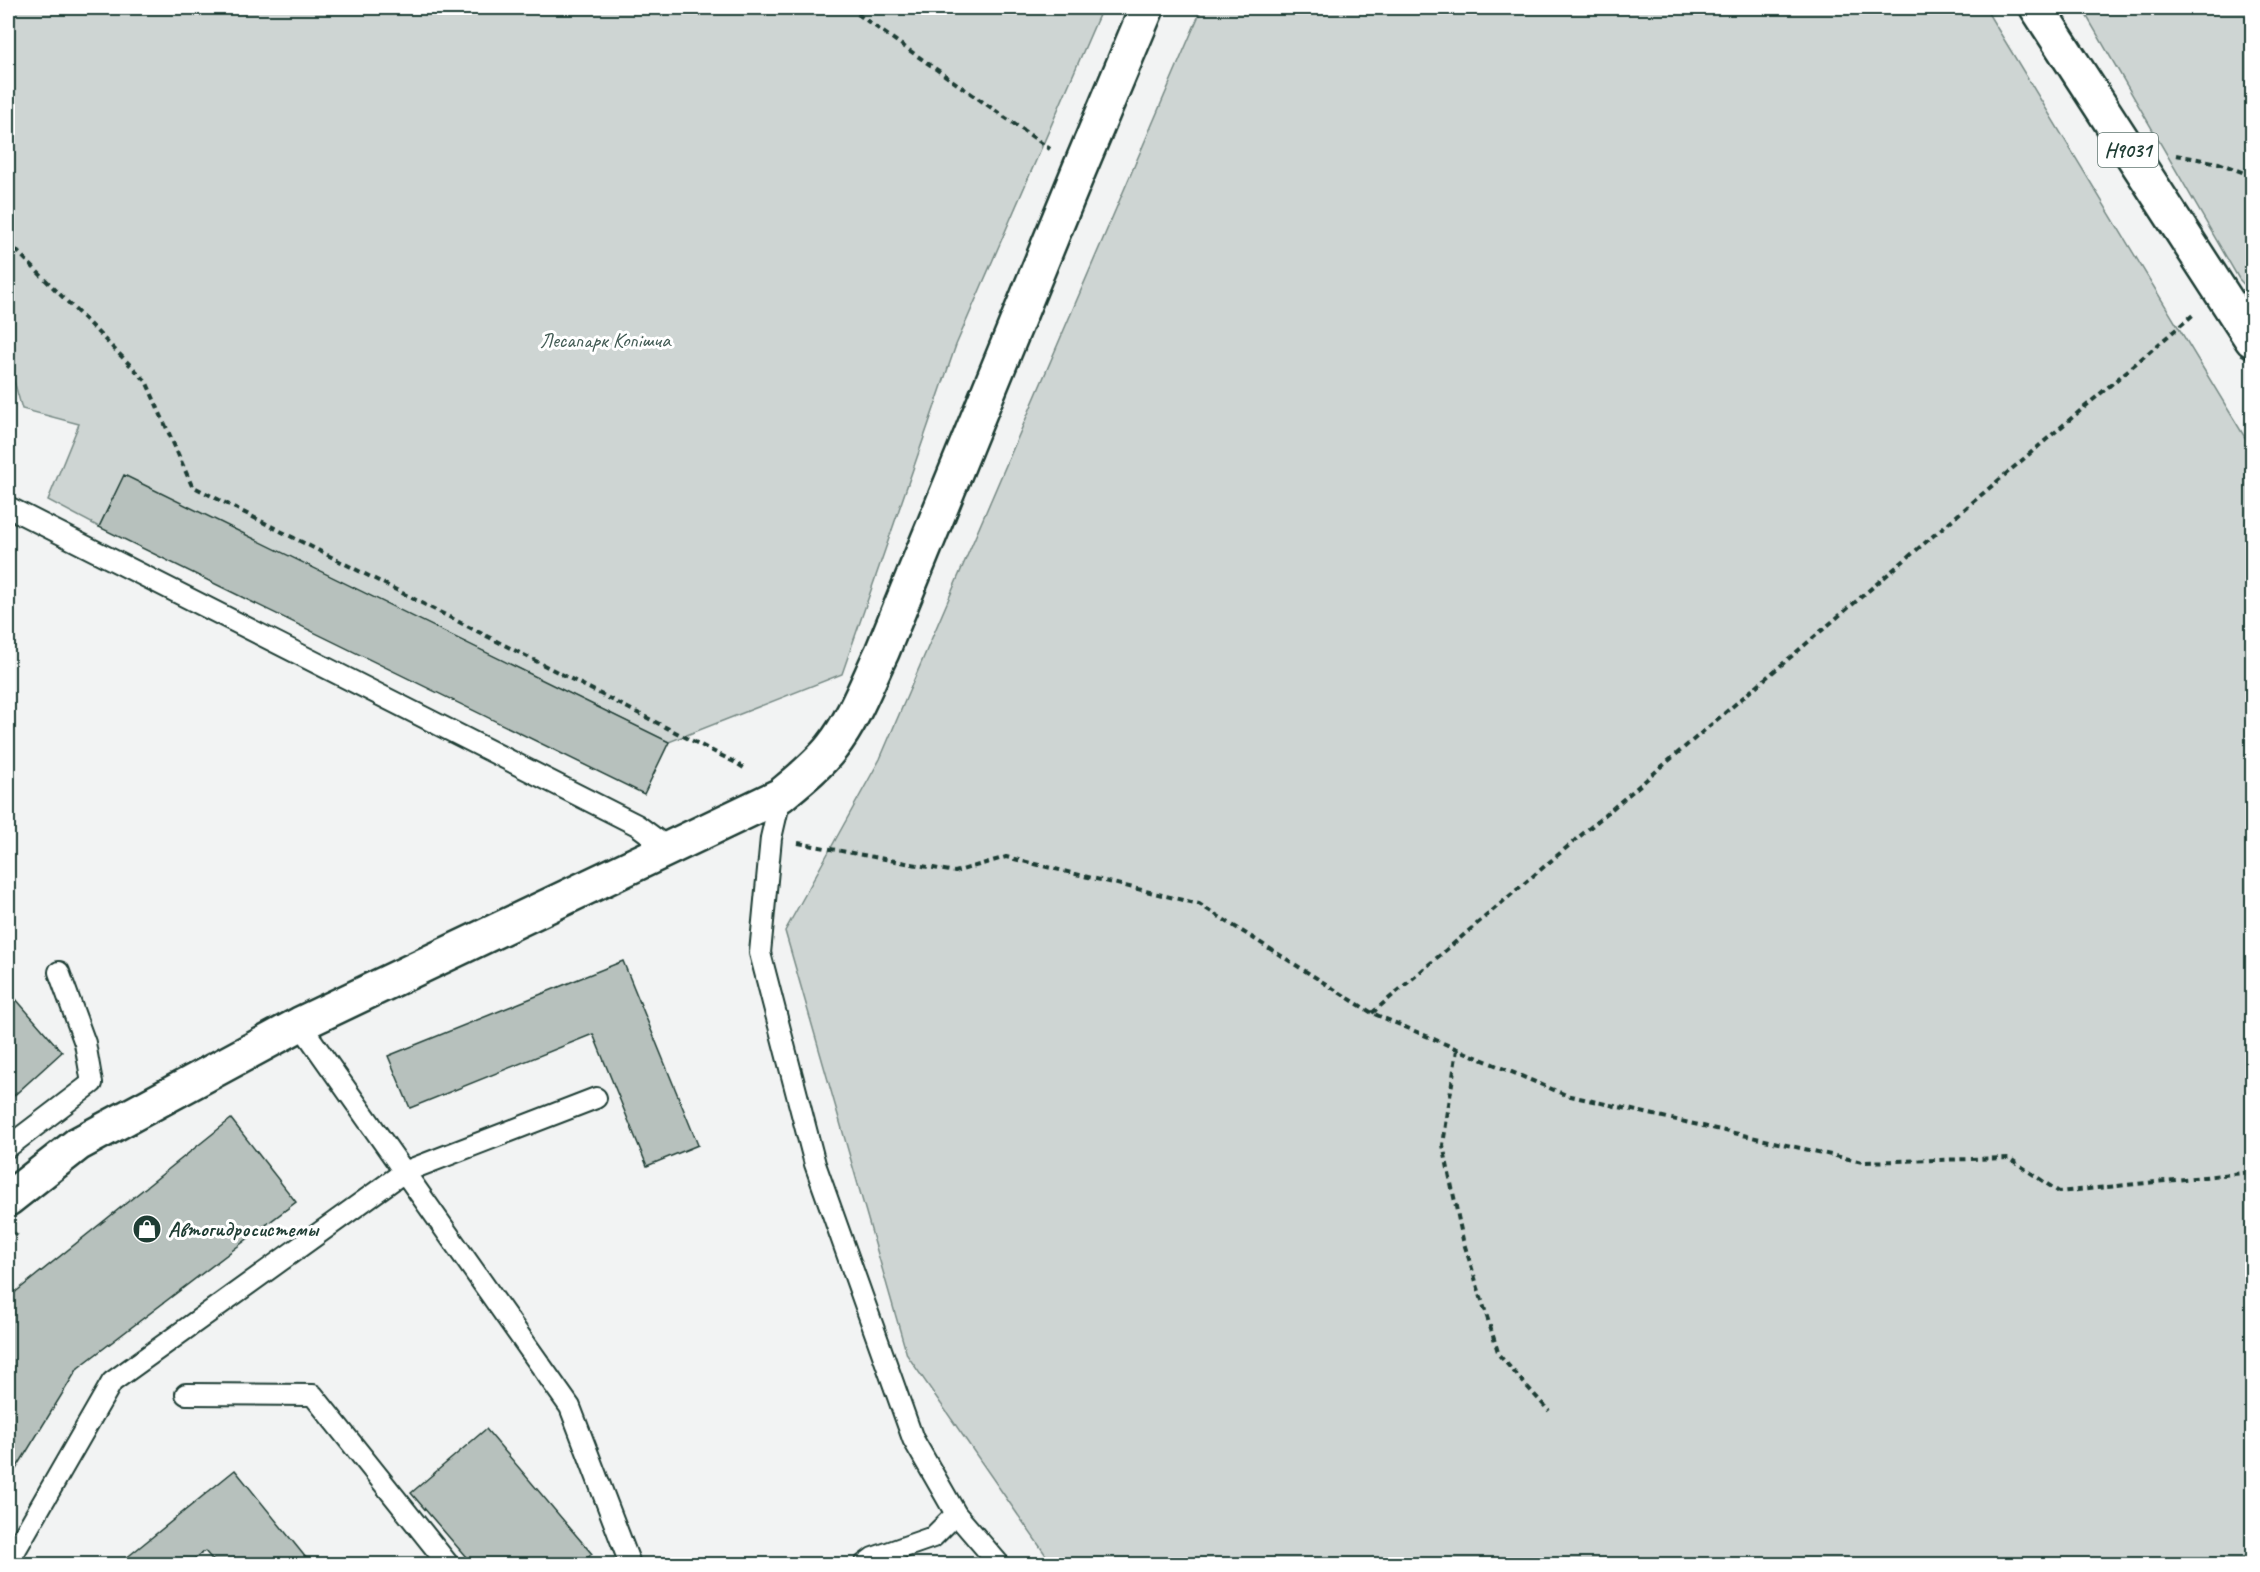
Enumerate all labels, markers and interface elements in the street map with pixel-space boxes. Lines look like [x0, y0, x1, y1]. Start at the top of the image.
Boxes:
road number: Н9031 [2098, 133, 2158, 167]
park label: Лесапарк Копішча [540, 327, 672, 353]
shop icon: Автогидросистемы [131, 1213, 163, 1245]
place label: Автогидросистемы [168, 1216, 320, 1242]

